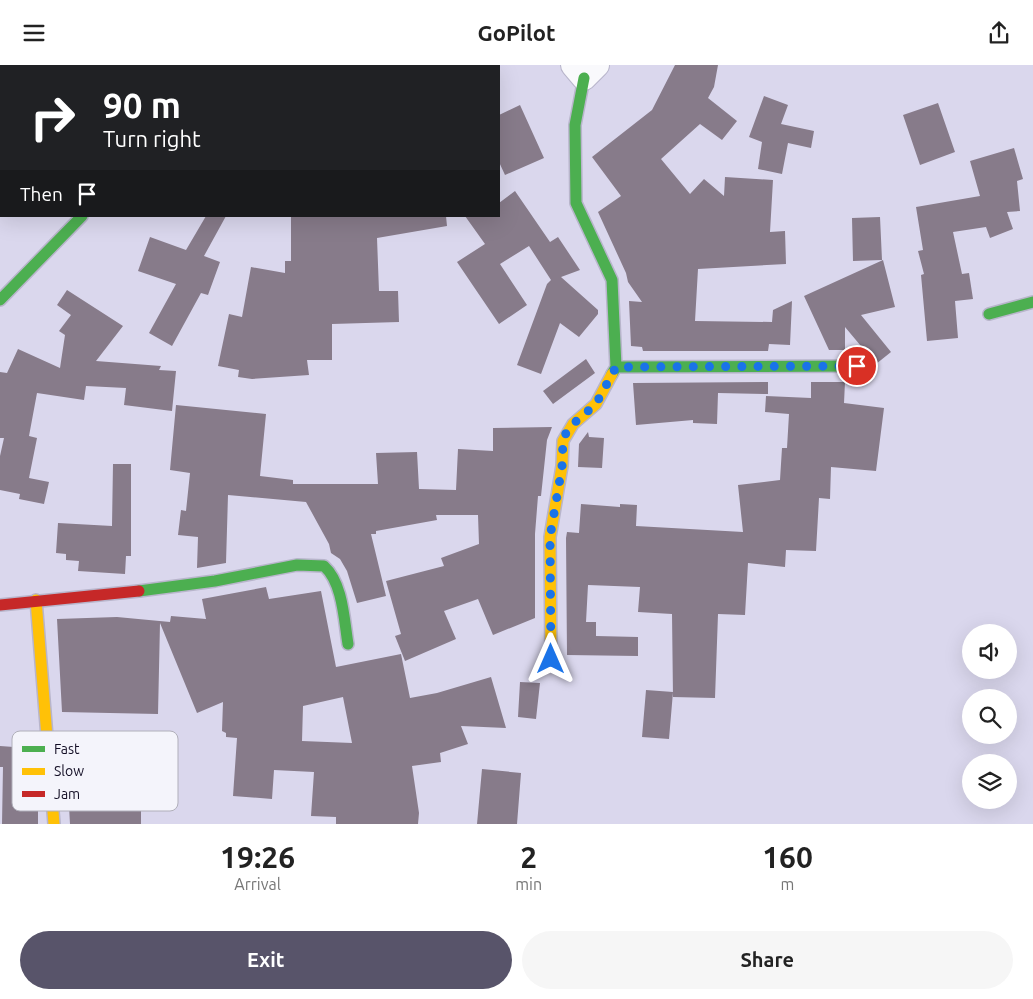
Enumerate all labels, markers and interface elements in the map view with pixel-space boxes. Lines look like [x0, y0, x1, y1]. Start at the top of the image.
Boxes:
icon: menu [20, 19, 48, 47]
icon: share [985, 19, 1013, 47]
text: GoPilot [478, 20, 555, 45]
icon: right [20, 85, 85, 150]
text: 90 m [103, 85, 181, 125]
text: Turn right [103, 126, 201, 151]
icon: arrive [73, 180, 101, 208]
text: Then [20, 183, 63, 205]
pin [836, 345, 878, 387]
icon: arrive [843, 352, 871, 380]
map controls [962, 624, 1017, 809]
button: sound [962, 624, 1017, 679]
position arrow [524, 632, 576, 684]
button: search [962, 689, 1017, 744]
legend [12, 731, 178, 811]
text: Fast [54, 741, 80, 757]
button: layers [962, 754, 1017, 809]
text: Slow [54, 763, 84, 779]
text: Jam [54, 786, 80, 802]
text: 19:26 [220, 840, 295, 874]
text: 2 [520, 840, 537, 874]
text: 160 [762, 840, 813, 874]
text: Arrival [234, 875, 281, 893]
text: min [515, 875, 542, 893]
text: m [781, 875, 794, 893]
button: Exit [20, 931, 512, 989]
button: Share [522, 931, 1013, 989]

